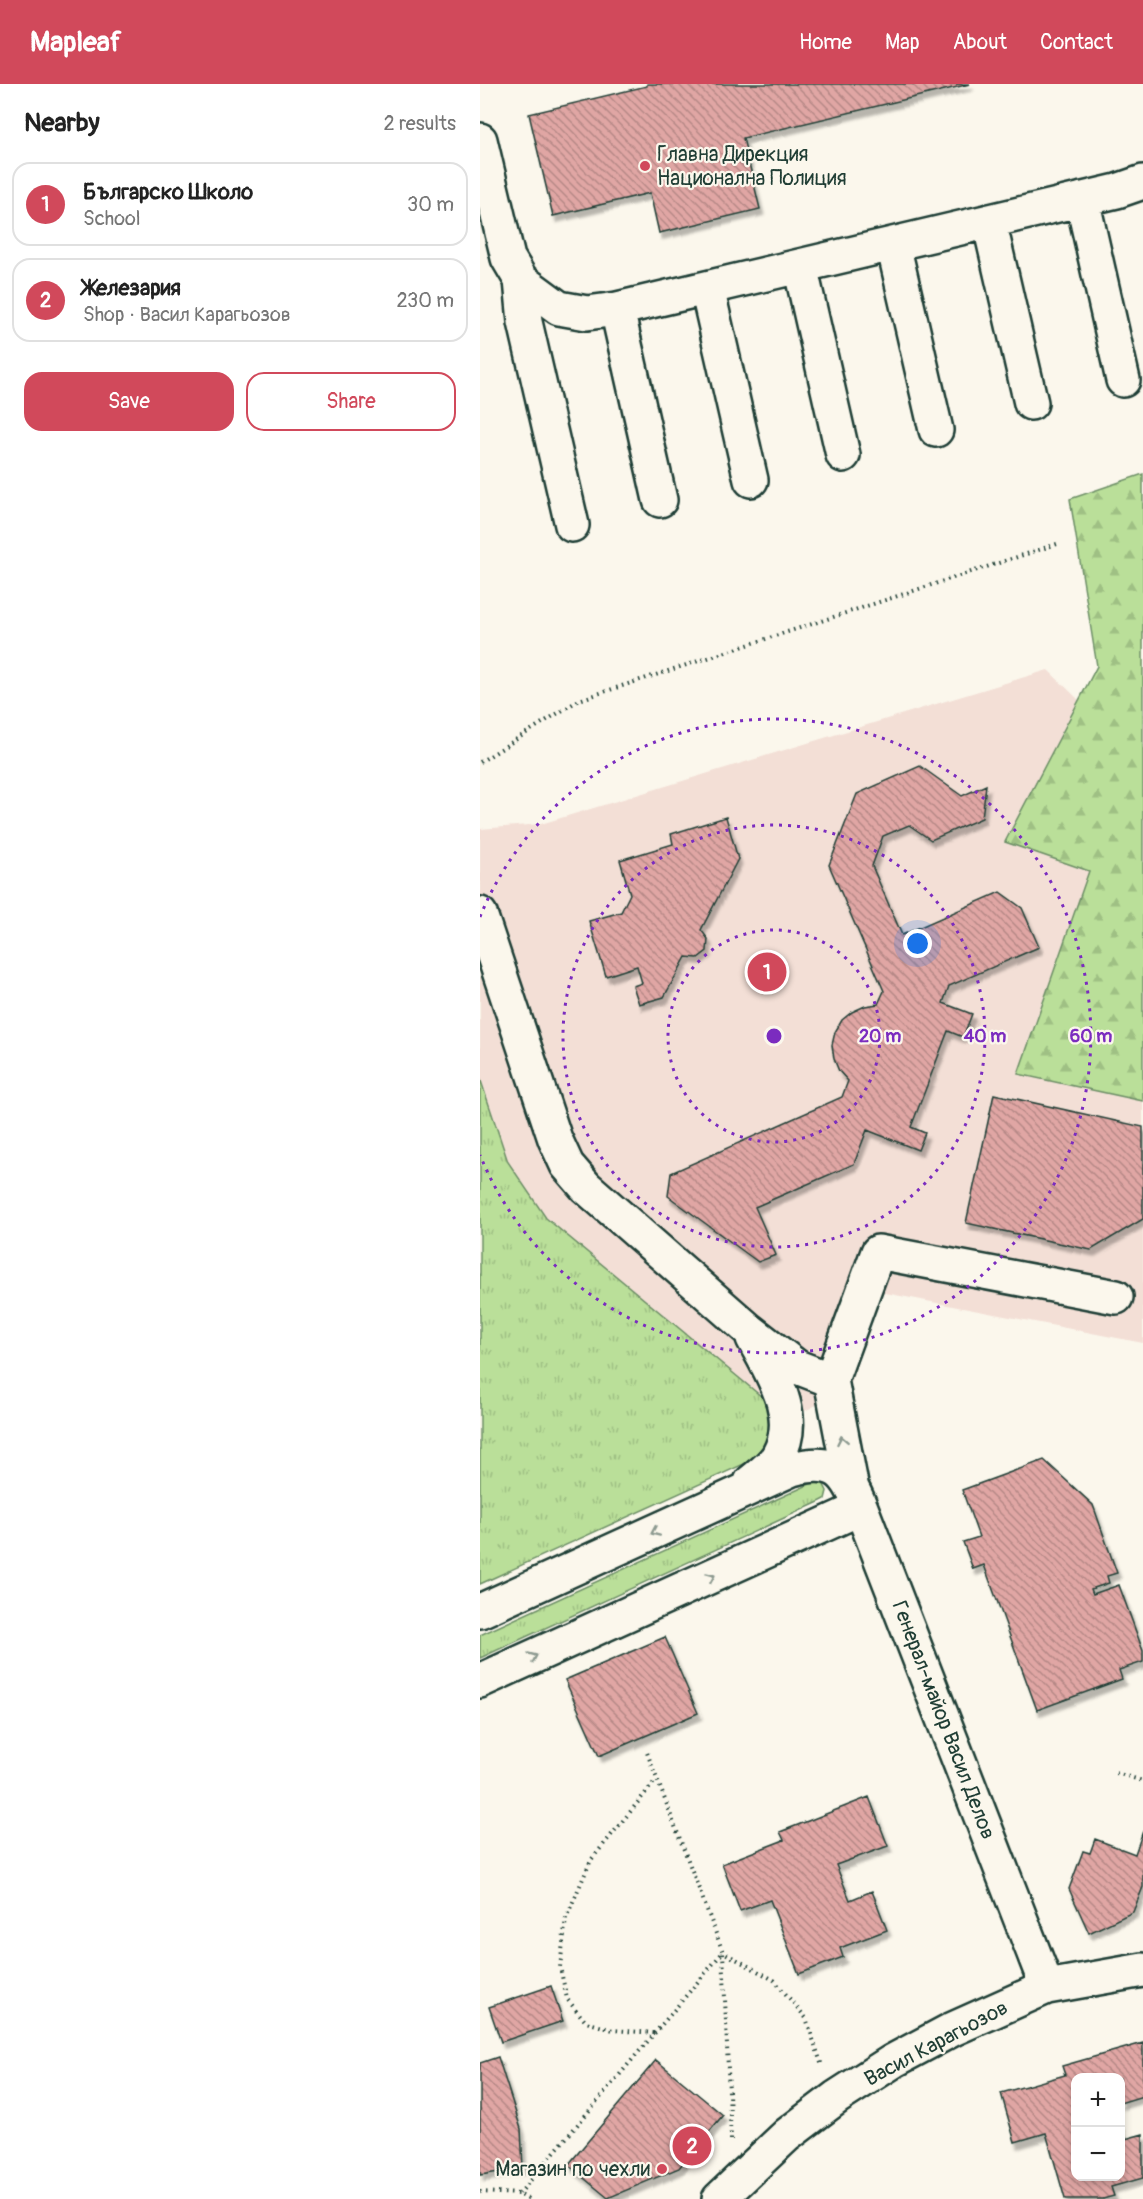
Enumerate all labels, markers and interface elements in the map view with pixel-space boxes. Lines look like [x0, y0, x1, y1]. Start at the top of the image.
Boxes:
text: Mapleaf [30, 25, 121, 60]
text: Home [799, 29, 852, 56]
text: Map [885, 29, 920, 56]
text: About [953, 29, 1007, 56]
text: Contact [1040, 29, 1113, 56]
text: Nearby [24, 107, 100, 139]
text: 2 results [384, 111, 456, 136]
place label: Главна Дирекция Национална Полиция [657, 141, 847, 192]
marker: Главна Дирекция Национална Полиция [638, 159, 652, 173]
text: Българско Школо [83, 178, 253, 206]
text: 1 [42, 192, 49, 217]
text: 30 m [407, 192, 454, 217]
text: School [83, 206, 140, 231]
text: Железария [83, 274, 181, 302]
text: 2 [40, 288, 51, 313]
text: 230 m [397, 288, 454, 313]
text: Shop · Васил Карагьозов [83, 302, 291, 327]
button: Save [24, 372, 234, 431]
button: Share [246, 372, 456, 431]
your location [903, 929, 932, 958]
pin: 1 [748, 950, 786, 994]
text: 20 m [859, 1025, 901, 1048]
text: 40 m [964, 1025, 1006, 1048]
text: 60 m [1070, 1025, 1112, 1048]
centre of rings [764, 1026, 784, 1046]
one-way arrow [837, 1436, 850, 1446]
one-way arrow [650, 1524, 661, 1536]
one-way arrow [704, 1572, 715, 1584]
street label: Генерал-майор Васил Делов [886, 1597, 1002, 1843]
one-way arrow [527, 1652, 538, 1664]
street label: Васил Карагьозов [860, 1994, 1013, 2093]
map controls [1071, 2073, 1125, 2181]
button: + [1071, 2073, 1125, 2127]
pin: 2 [672, 2124, 712, 2168]
button: − [1071, 2127, 1125, 2181]
place label: Магазин по чехли [495, 2156, 650, 2183]
marker: Магазин по чехли [655, 2162, 669, 2176]

